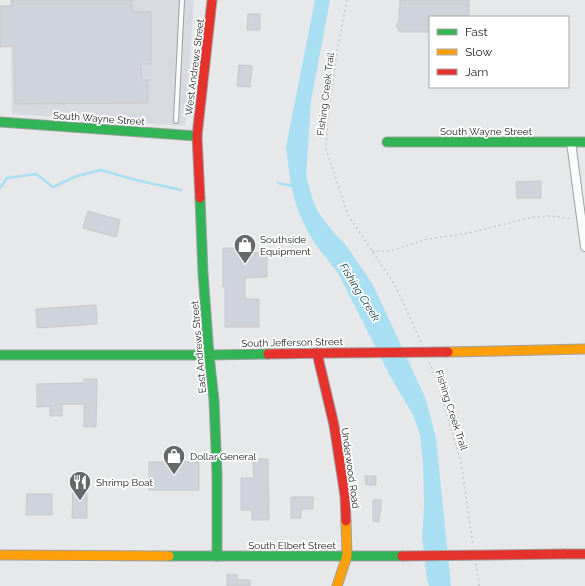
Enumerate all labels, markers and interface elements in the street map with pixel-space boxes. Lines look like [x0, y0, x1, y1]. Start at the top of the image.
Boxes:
legend [429, 16, 569, 88]
street label: West Andrews Street [183, 18, 206, 116]
text: Fast [465, 25, 488, 39]
text: Slow [465, 45, 492, 59]
street label: Fishing Creek Trail [315, 51, 336, 136]
text: Jam [465, 65, 488, 79]
street label: South Wayne Street [53, 110, 146, 127]
street label: South Wayne Street [440, 126, 533, 137]
shop icon: Southside Equipment [232, 232, 258, 265]
place label: Southside Equipment [260, 234, 311, 257]
water label: Fishing Creek [337, 261, 383, 324]
street label: East Andrews Street [189, 300, 208, 394]
street label: South Jefferson Street [241, 336, 344, 349]
street label: Fishing Creek Trail [433, 368, 470, 452]
street label: Underwood Road [339, 427, 362, 509]
shop icon: Dollar General [161, 443, 187, 476]
place label: Dollar General [190, 451, 256, 462]
restaurant icon: Shrimp Boat [67, 469, 93, 502]
place label: Shrimp Boat [96, 477, 154, 488]
street label: South Elbert Street [248, 540, 336, 551]

